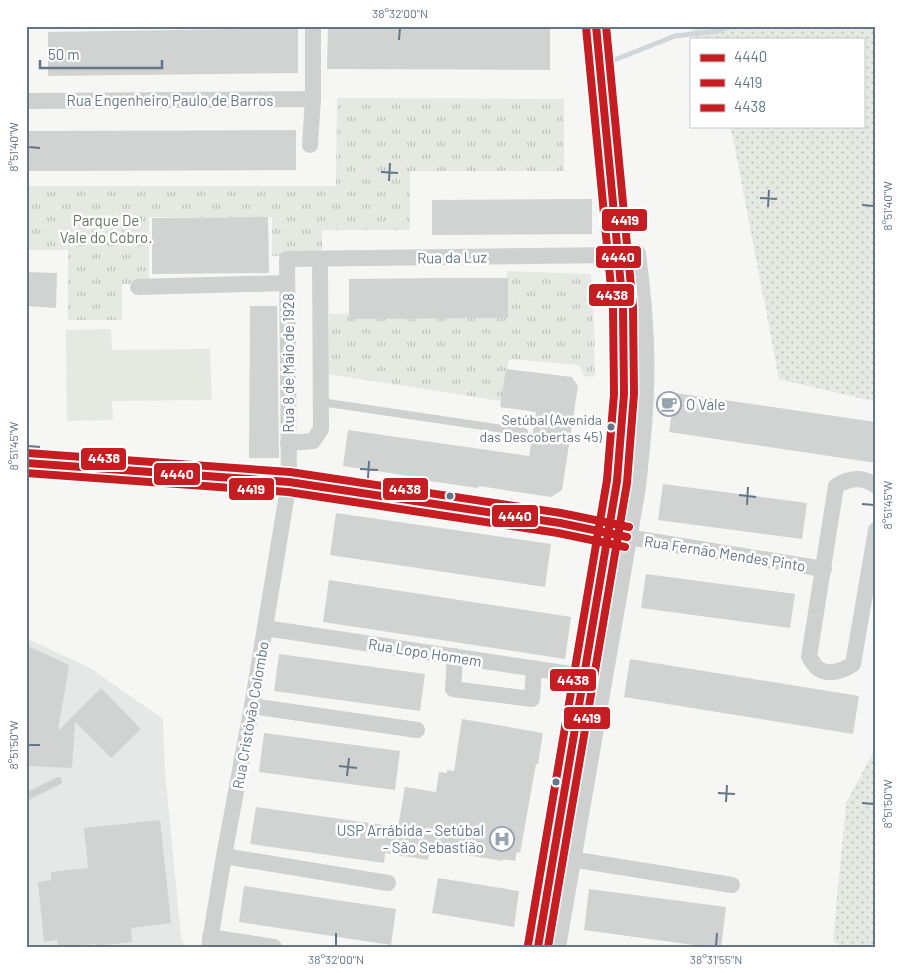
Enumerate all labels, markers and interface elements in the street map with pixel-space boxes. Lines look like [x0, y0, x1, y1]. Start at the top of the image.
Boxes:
text: 38°32'00"N [372, 6, 428, 20]
scale bar [40, 38, 162, 70]
legend [690, 38, 864, 128]
text: 50 m [48, 45, 80, 63]
text: 4440 [734, 47, 767, 65]
text: 4419 [734, 73, 762, 91]
street label: Rua Engenheiro Paulo de Barros [66, 91, 274, 109]
text: 4438 [734, 97, 766, 115]
text: 8°51'40"W [6, 122, 20, 172]
text: 8°51'40"W [880, 181, 894, 231]
line badge: 4419 [601, 208, 648, 232]
park label: Parque De Vale do Cobro. [60, 211, 152, 246]
text: 4419 [611, 211, 639, 228]
line badge: 4440 [595, 245, 642, 269]
street label: Rua da Luz [417, 247, 487, 267]
text: 4440 [601, 248, 635, 265]
line badge: 4438 [588, 283, 635, 307]
text: 4438 [596, 286, 628, 303]
street label: Rua 8 de Maio de 1928 [279, 293, 297, 433]
cafe icon: O Vale [656, 391, 682, 417]
place label: O Vale [686, 395, 726, 413]
place label: Setúbal (Avenida das Descobertas 45) [479, 411, 602, 445]
text: 8°51'45"W [6, 421, 20, 470]
marker: Setúbal (Avenida das Descobertas 45) [606, 422, 616, 432]
line badge: 4438 [80, 447, 127, 471]
text: 4438 [88, 449, 120, 466]
line badge: 4440 [153, 462, 201, 486]
text: 4440 [160, 465, 194, 482]
line badge: 4419 [228, 477, 275, 501]
line badge: 4438 [382, 477, 429, 501]
text: 4419 [237, 480, 265, 497]
text: 4438 [389, 480, 421, 497]
text: 8°51'45"W [880, 480, 894, 529]
unlabelled marker [445, 491, 455, 501]
line badge: 4440 [491, 504, 539, 528]
text: 4440 [498, 507, 532, 524]
street label: Rua Fernão Mendes Pinto [643, 531, 807, 575]
street label: Rua Lopo Homem [367, 634, 483, 670]
street label: Rua Cristóvão Colombo [228, 640, 272, 790]
line badge: 4438 [549, 668, 597, 692]
text: 4438 [557, 671, 589, 688]
line badge: 4419 [563, 706, 611, 730]
text: 4419 [573, 709, 601, 726]
text: 8°51'50"W [6, 720, 20, 770]
unlabelled marker [551, 777, 561, 787]
text: 8°51'50"W [880, 779, 894, 829]
place label: USP Arrábida - Setúbal - São Sebastião [337, 821, 484, 856]
hospital icon: USP Arrábida - Setúbal - São Sebastião [489, 826, 515, 852]
text: 38°32'00"N [308, 952, 364, 966]
text: 38°31'55"N [690, 952, 742, 966]

